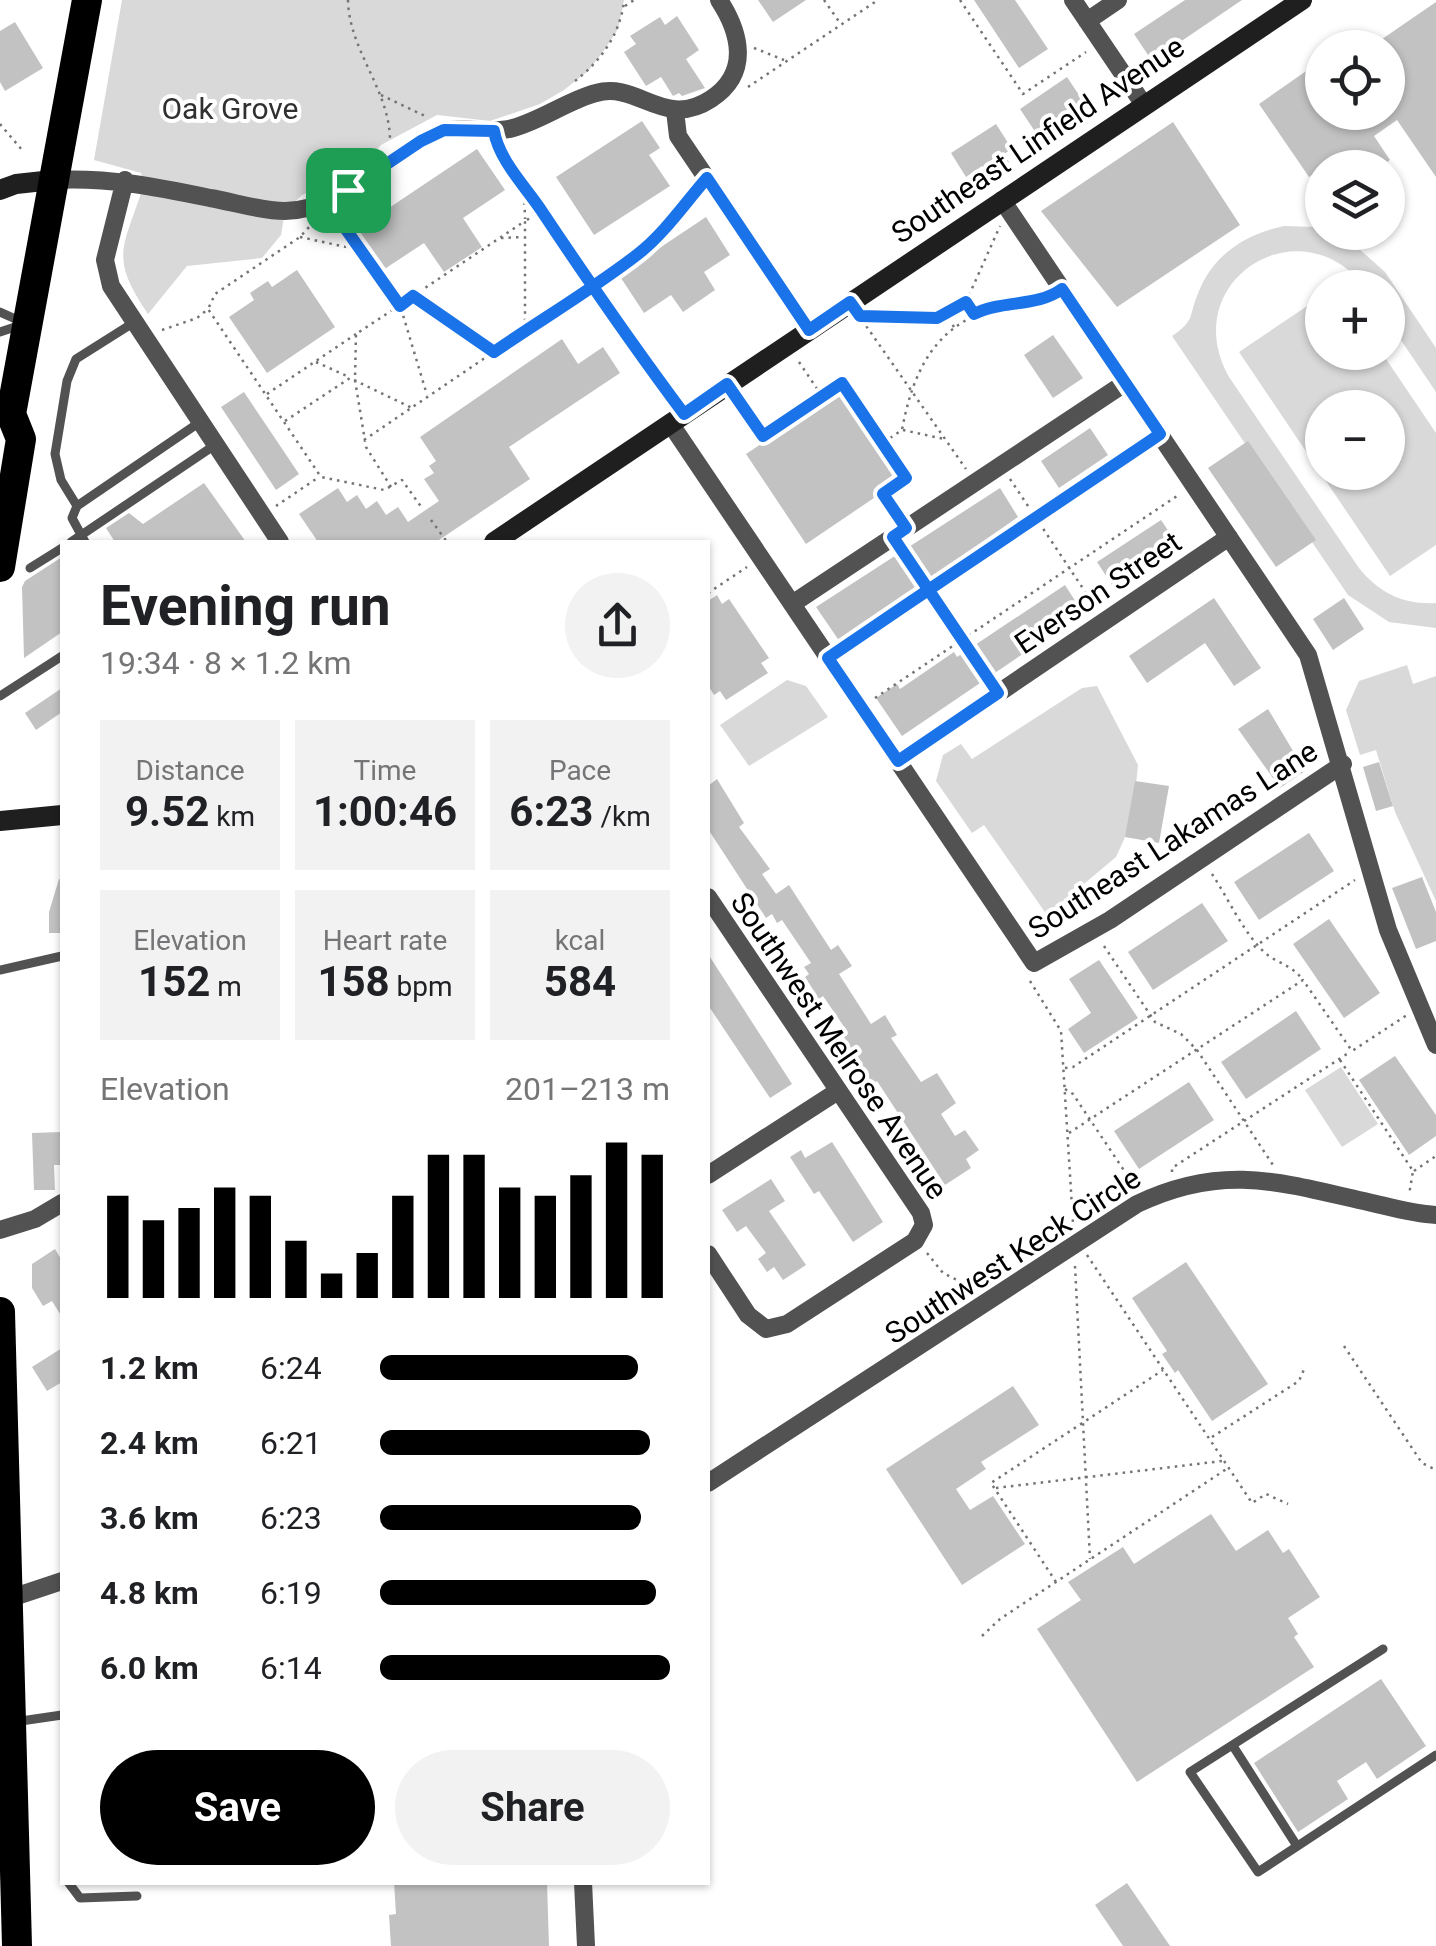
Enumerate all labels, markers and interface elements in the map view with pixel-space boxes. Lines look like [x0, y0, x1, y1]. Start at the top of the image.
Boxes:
street label: Southeast Linfield Avenue [885, 29, 1191, 251]
map controls [1305, 30, 1405, 490]
button: locate [1305, 30, 1405, 130]
park label: Oak Grove [161, 91, 299, 126]
pin [306, 148, 391, 233]
button: layers [1305, 150, 1405, 250]
icon: arrive [321, 163, 376, 218]
button: + [1305, 270, 1405, 370]
button: − [1305, 390, 1405, 490]
street label: Everson Street [1008, 524, 1187, 661]
button: share [565, 573, 670, 678]
text: Evening run [100, 574, 391, 638]
text: 19:34 · 8 × 1.2 km [100, 644, 351, 682]
street label: Southeast Lakamas Lane [1022, 733, 1324, 946]
text: Distance [136, 754, 245, 787]
text: Time [354, 754, 416, 787]
text: Pace [549, 754, 611, 787]
text: 9.52 [125, 787, 209, 836]
text: 1:00:46 [313, 787, 457, 836]
text: 6:23 [509, 787, 593, 836]
text: km [209, 800, 255, 833]
text: /km [593, 800, 651, 833]
street label: Southwest Melrose Avenue [724, 886, 955, 1206]
text: Elevation [133, 924, 247, 957]
text: Heart rate [323, 924, 447, 957]
text: kcal [555, 924, 605, 957]
text: 152 [138, 957, 210, 1006]
text: 158 [317, 957, 390, 1006]
text: 584 [544, 957, 616, 1006]
text: m [210, 970, 242, 1003]
text: bpm [390, 970, 453, 1003]
text: Elevation [100, 1070, 230, 1108]
text: 201–213 m [505, 1070, 670, 1108]
street label: Southwest Keck Circle [879, 1160, 1147, 1351]
text: 1.2 km [100, 1349, 199, 1387]
text: 6:24 [260, 1349, 322, 1387]
text: 2.4 km [100, 1424, 199, 1462]
text: 6:21 [260, 1424, 322, 1462]
text: 3.6 km [100, 1499, 199, 1537]
text: 6:23 [260, 1499, 322, 1537]
text: 4.8 km [100, 1574, 199, 1612]
text: 6:19 [260, 1574, 322, 1612]
text: 6.0 km [100, 1649, 199, 1687]
text: 6:14 [260, 1649, 322, 1687]
button: Save [100, 1750, 375, 1865]
button: Share [395, 1750, 670, 1865]

